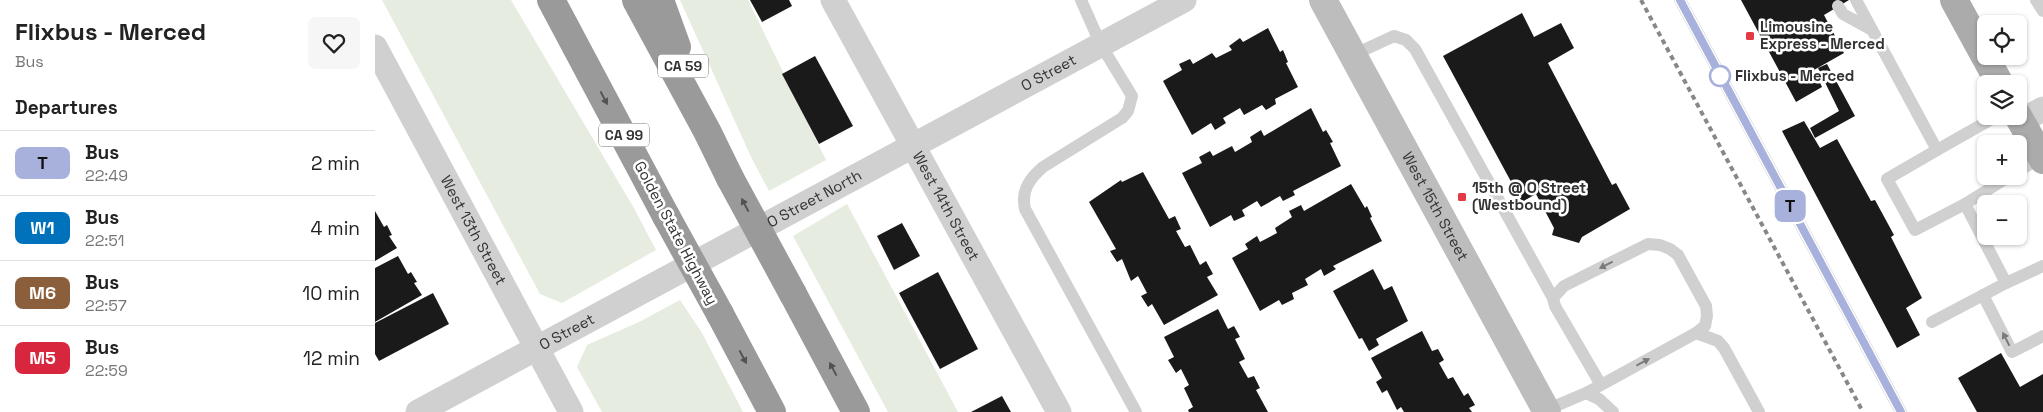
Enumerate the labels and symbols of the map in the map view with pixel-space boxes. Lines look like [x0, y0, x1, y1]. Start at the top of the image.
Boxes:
place label: Limousine Express - Merced [1760, 17, 1885, 53]
marker: Limousine Express - Merced [1744, 30, 1756, 42]
street label: O Street [1018, 50, 1079, 95]
road number: CA 59 [658, 54, 708, 78]
marker: Flixbus - Merced [1709, 65, 1731, 87]
place label: Flixbus - Merced [1735, 66, 1854, 85]
one-way arrow [600, 91, 608, 106]
road number: CA 99 [599, 124, 649, 146]
street label: West 14th Street [909, 148, 984, 264]
street label: West 15th Street [1398, 148, 1473, 264]
street label: Golden State Highway [631, 158, 722, 308]
street label: O Street North [763, 165, 865, 232]
street label: West 13th Street [437, 172, 511, 288]
place label: 15th @ O Street (Westbound) [1472, 178, 1586, 214]
line badge: T [1774, 190, 1806, 222]
marker: 15th @ O Street (Westbound) [1456, 191, 1468, 203]
one-way arrow [740, 199, 749, 212]
one-way arrow [1599, 261, 1613, 269]
street label: O Street [536, 309, 598, 354]
one-way arrow [2002, 332, 2010, 346]
one-way arrow [739, 350, 747, 365]
one-way arrow [1636, 358, 1651, 366]
one-way arrow [829, 362, 837, 376]

